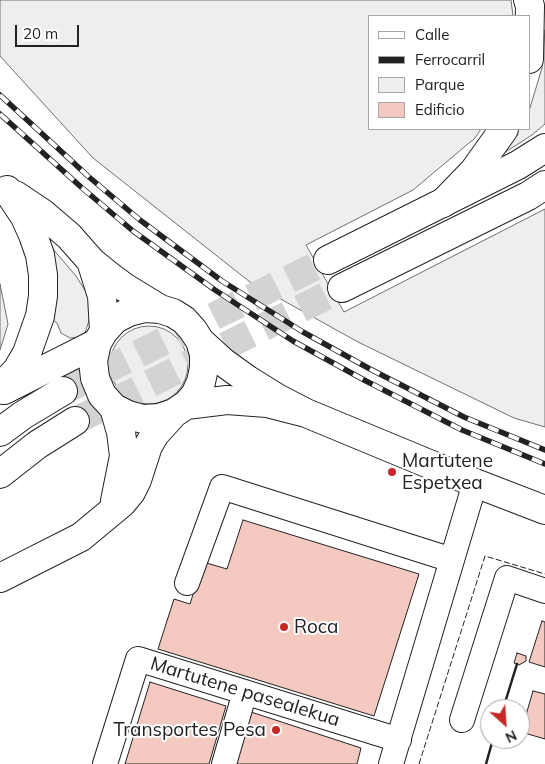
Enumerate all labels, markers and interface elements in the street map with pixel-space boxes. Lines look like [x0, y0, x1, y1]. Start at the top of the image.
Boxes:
scale bar [18, 15, 81, 47]
legend [368, 15, 530, 130]
text: 20 m [23, 24, 58, 43]
text: Calle [415, 25, 449, 44]
text: Ferrocarril [415, 50, 485, 69]
text: Parque [415, 75, 465, 94]
text: Edificio [415, 100, 465, 119]
place label: Martutene Espetxea [402, 450, 493, 494]
marker: Martutene Espetxea [386, 466, 398, 478]
place label: Roca [294, 616, 339, 638]
marker: Roca [278, 621, 290, 633]
street label: Martutene pasealekua [147, 652, 343, 732]
north arrow [480, 699, 530, 749]
place label: Transportes Pesa [113, 719, 266, 741]
marker: Transportes Pesa [270, 724, 282, 736]
text: N [502, 726, 520, 747]

